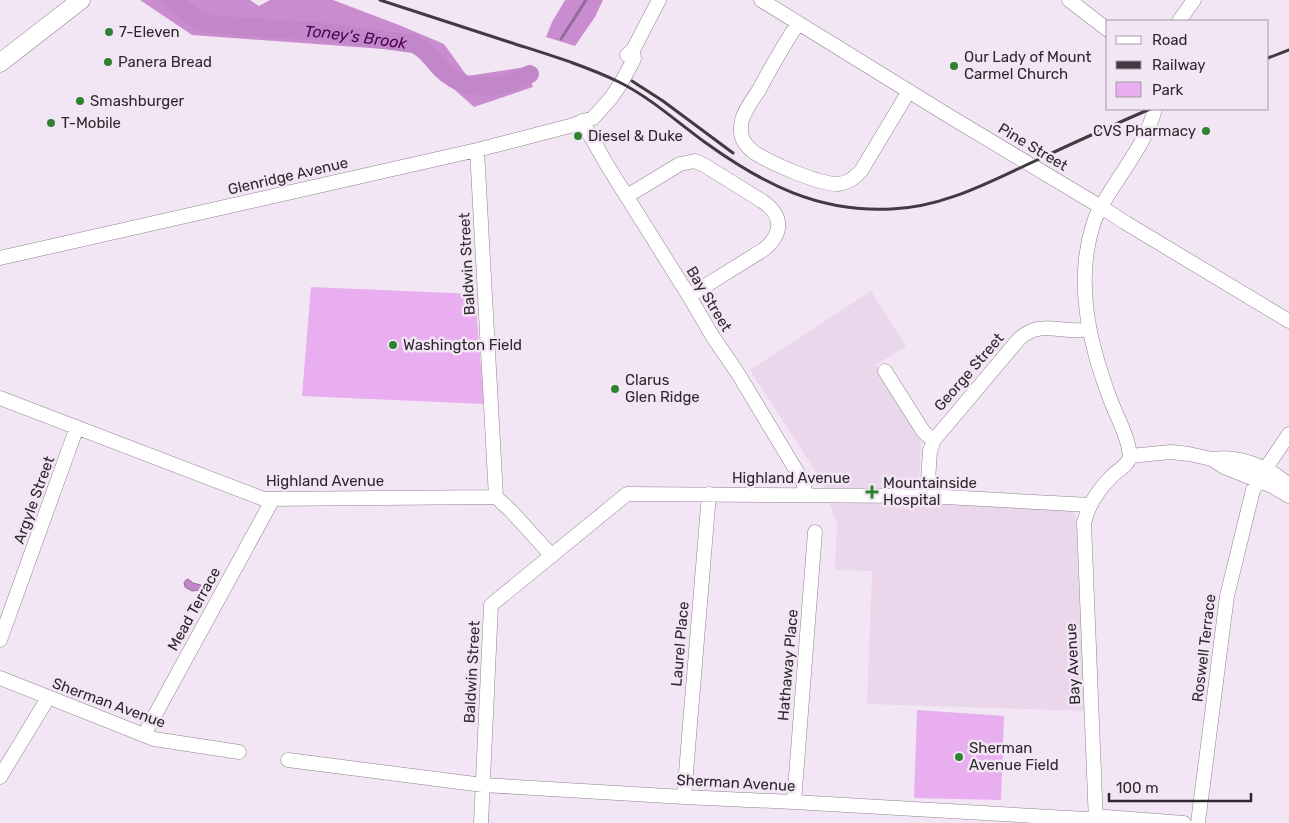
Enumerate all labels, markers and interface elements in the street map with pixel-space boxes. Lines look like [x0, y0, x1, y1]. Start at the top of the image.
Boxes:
legend [1106, 20, 1269, 110]
water label: Toney's Brook [304, 21, 409, 53]
place label: 7-Eleven [119, 23, 180, 41]
marker: 7-Eleven [103, 26, 115, 38]
text: Road [1152, 31, 1188, 49]
place label: Our Lady of Mount Carmel Church [964, 48, 1092, 83]
place label: Panera Bread [118, 53, 212, 71]
marker: Panera Bread [102, 56, 114, 68]
text: Railway [1152, 56, 1206, 74]
marker: Our Lady of Mount Carmel Church [948, 60, 960, 72]
text: Park [1152, 81, 1183, 99]
place label: Smashburger [90, 92, 185, 110]
marker: Smashburger [74, 95, 86, 107]
place label: T-Mobile [61, 114, 121, 132]
marker: T-Mobile [45, 117, 57, 129]
street label: Pine Street [995, 119, 1071, 175]
place label: CVS Pharmacy [1093, 122, 1196, 140]
marker: CVS Pharmacy [1200, 125, 1212, 137]
place label: Diesel & Duke [588, 127, 683, 145]
marker: Diesel & Duke [572, 130, 584, 142]
street label: Glenridge Avenue [226, 153, 350, 199]
street label: Baldwin Street [455, 212, 479, 316]
street label: Bay Street [682, 263, 736, 335]
street label: George Street [930, 329, 1008, 415]
place label: Washington Field [403, 336, 522, 354]
marker: Washington Field [387, 339, 399, 351]
place label: Clarus Glen Ridge [625, 371, 700, 406]
marker: Clarus Glen Ridge [609, 383, 621, 395]
street label: Argyle Street [10, 454, 58, 546]
street label: Highland Avenue [732, 469, 850, 487]
street label: Highland Avenue [266, 472, 384, 490]
place label: Mountainside Hospital [883, 474, 977, 509]
marker: Mountainside Hospital [865, 485, 879, 499]
street label: Mead Terrace [164, 564, 224, 654]
street label: Roswell Terrace [1188, 593, 1220, 703]
street label: Laurel Place [667, 601, 693, 687]
street label: Hathaway Place [774, 608, 802, 722]
street label: Baldwin Street [460, 620, 484, 724]
street label: Bay Avenue [1062, 623, 1084, 705]
street label: Sherman Avenue [50, 674, 168, 732]
place label: Sherman Avenue Field [969, 739, 1059, 774]
marker: Sherman Avenue Field [953, 751, 965, 763]
scale bar [1109, 770, 1252, 802]
street label: Sherman Avenue [676, 771, 796, 795]
text: 100 m [1116, 779, 1158, 797]

